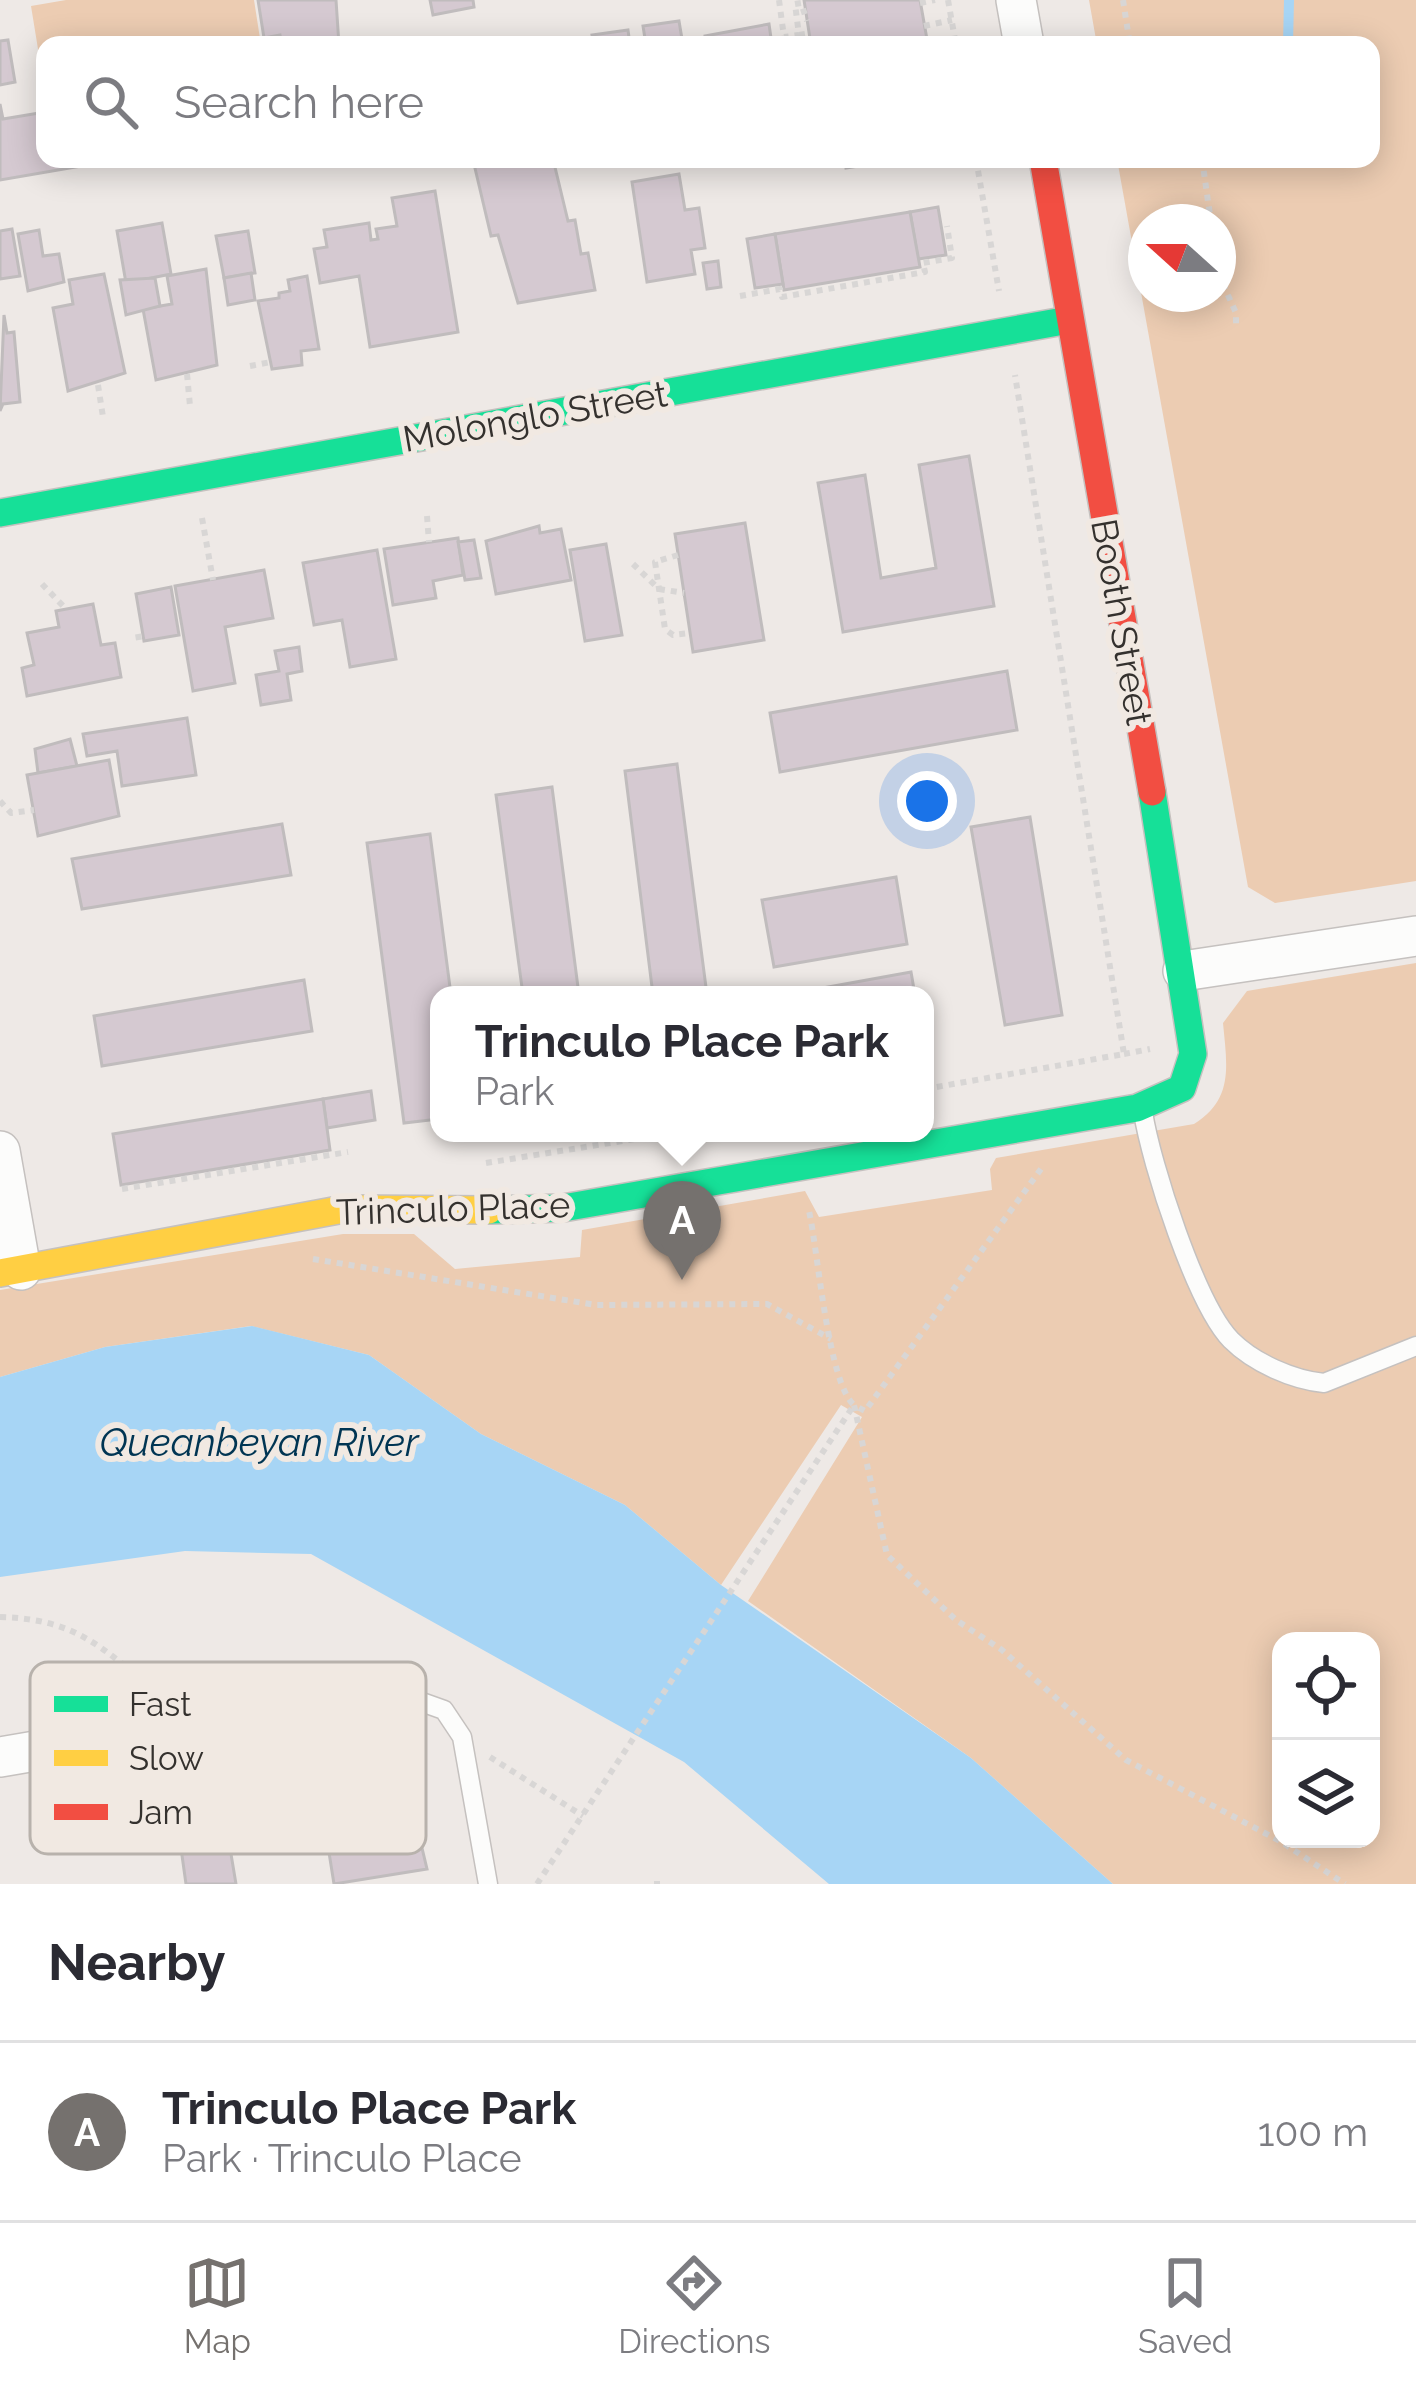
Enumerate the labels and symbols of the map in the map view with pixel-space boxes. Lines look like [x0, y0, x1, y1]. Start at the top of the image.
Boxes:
north arrow [1128, 204, 1236, 312]
street label: Molonglo Street [400, 372, 670, 460]
street label: Booth Street [1083, 516, 1161, 728]
your location [897, 771, 957, 831]
pin: A [643, 1181, 721, 1280]
street label: Trinculo Place [335, 1183, 571, 1233]
water label: Queanbeyan River [99, 1419, 420, 1465]
legend [30, 1662, 426, 1854]
text: Fast [129, 1685, 191, 1724]
text: Slow [129, 1739, 204, 1778]
text: Jam [129, 1793, 193, 1832]

